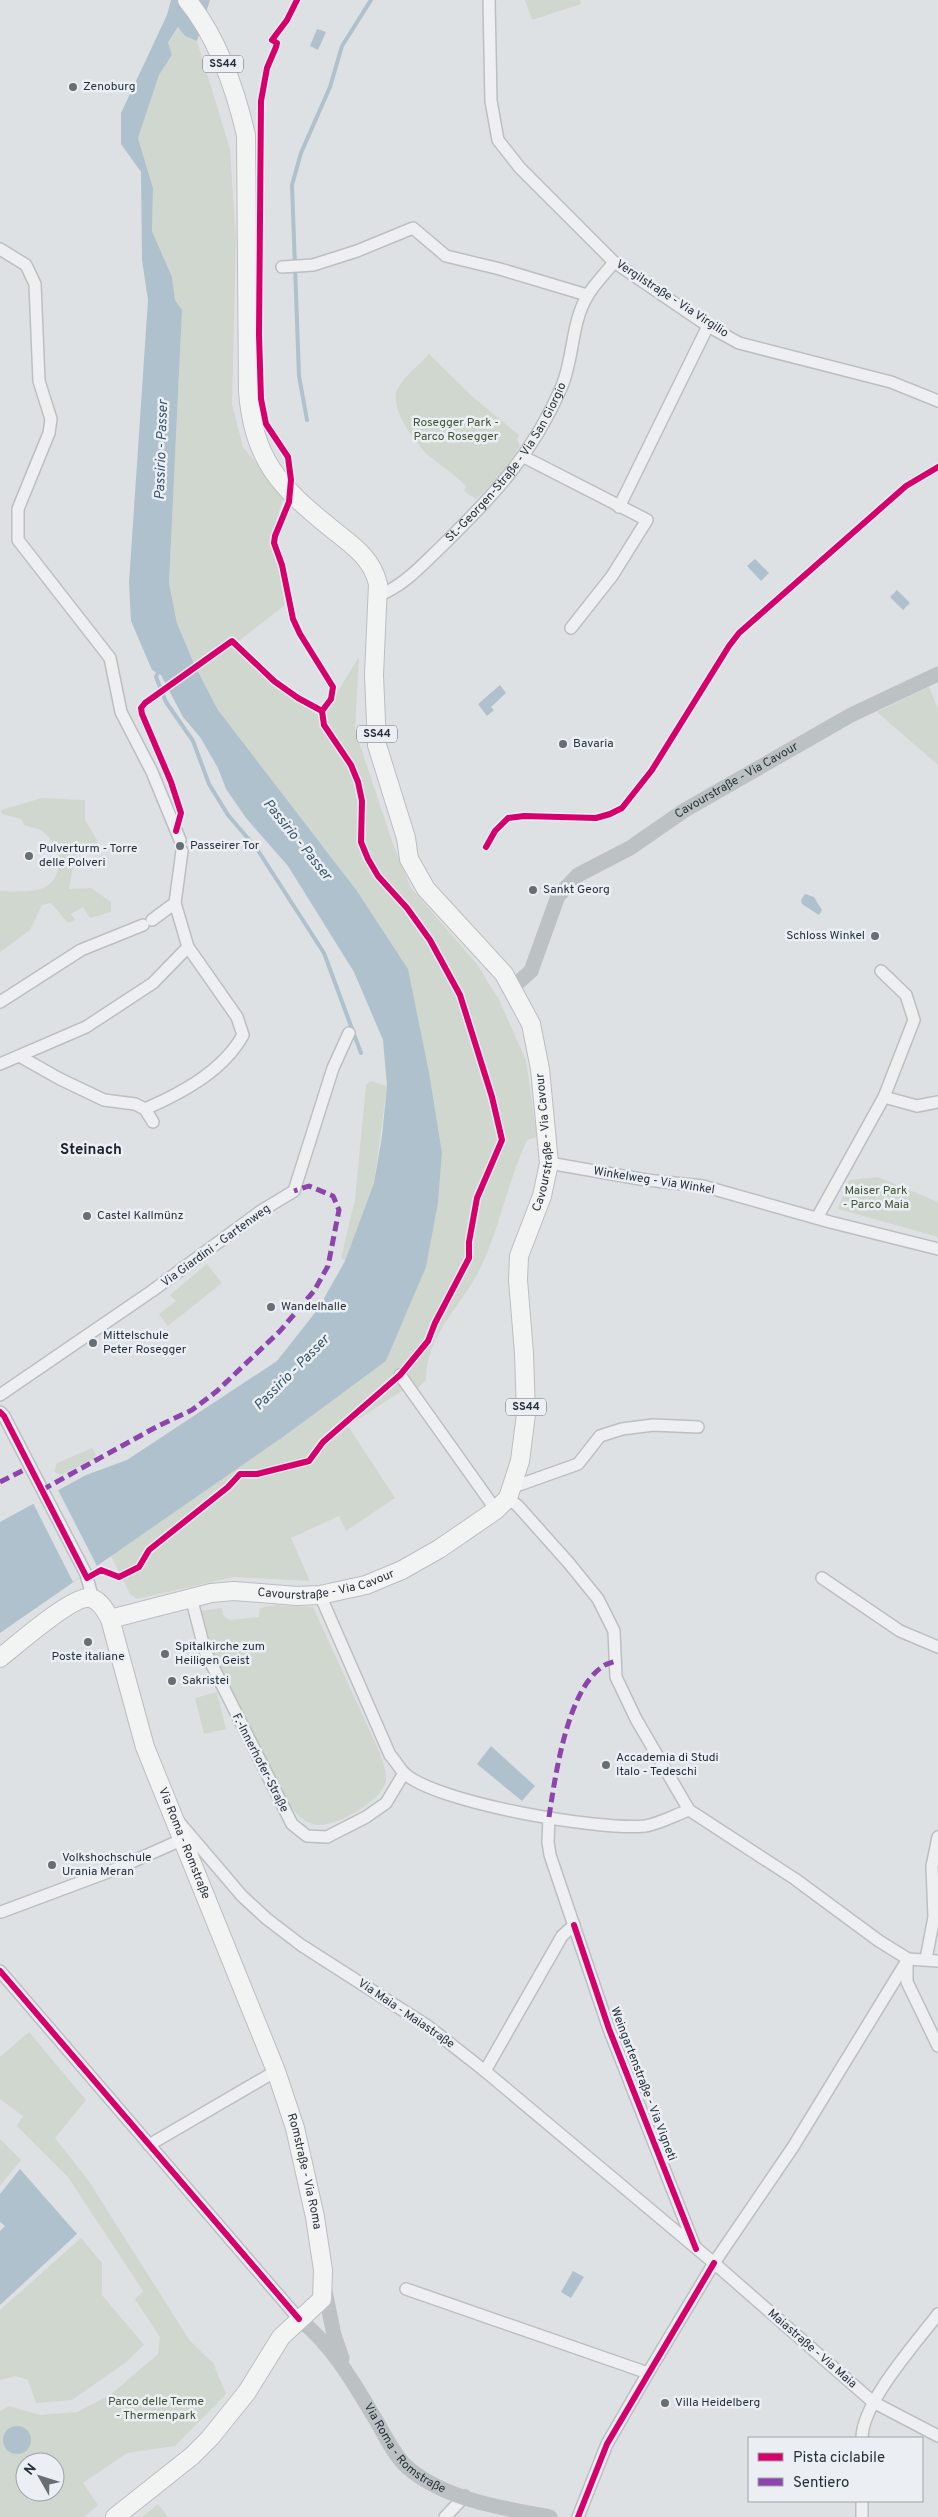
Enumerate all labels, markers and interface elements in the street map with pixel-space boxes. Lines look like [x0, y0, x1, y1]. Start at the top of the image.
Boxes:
road number: SS44 [203, 56, 243, 72]
place label: Zenoburg [83, 79, 135, 95]
marker: Zenoburg [67, 81, 79, 93]
street label: Vergilstraße - Via Virgilio [613, 257, 732, 342]
street label: St.-Georgen-Straße - Via San Giorgio [442, 380, 571, 546]
water label: Passirio - Passer [152, 398, 172, 500]
park label: Rosegger Park - Parco Rosegger [413, 415, 499, 445]
road number: SS44 [357, 726, 397, 742]
place label: Bavaria [573, 736, 614, 752]
marker: Bavaria [557, 738, 569, 750]
street label: Cavourstraße - Via Cavour [672, 739, 802, 823]
water label: Passirio - Passer [259, 796, 336, 885]
place label: Passeirer Tor [190, 838, 260, 854]
marker: Passeirer Tor [174, 840, 186, 852]
place label: Pulverturm - Torre delle Polveri [39, 841, 138, 871]
marker: Pulverturm - Torre delle Polveri [23, 850, 35, 862]
place label: Sankt Georg [543, 882, 610, 898]
marker: Sankt Georg [527, 884, 539, 896]
place label: Schloss Winkel [786, 928, 865, 944]
marker: Schloss Winkel [869, 930, 881, 942]
street label: Cavourstraße - Via Cavour [529, 1072, 557, 1214]
district label: Steinach [60, 1141, 122, 1160]
street label: Winkelweg - Via Winkel [592, 1164, 716, 1198]
park label: Maiser Park - Parco Maia [843, 1183, 909, 1213]
street label: Via Giardini - Gartenweg [158, 1201, 274, 1291]
place label: Castel Kallmünz [97, 1208, 184, 1224]
marker: Castel Kallmünz [81, 1210, 93, 1222]
place label: Wandelhalle [281, 1299, 346, 1315]
marker: Wandelhalle [265, 1301, 277, 1313]
place label: Mittelschule Peter Rosegger [103, 1328, 187, 1358]
water label: Passirio - Passer [251, 1331, 334, 1414]
marker: Mittelschule Peter Rosegger [87, 1337, 99, 1349]
road number: SS44 [506, 1398, 546, 1415]
street label: Cavourstraße - Via Cavour [257, 1566, 397, 1604]
marker: Poste italiane [82, 1636, 94, 1648]
place label: Spitalkirche zum Heiligen Geist [175, 1639, 265, 1669]
marker: Spitalkirche zum Heiligen Geist [159, 1648, 171, 1660]
place label: Poste italiane [51, 1649, 125, 1665]
place label: Sakristei [182, 1673, 229, 1689]
marker: Sakristei [166, 1675, 178, 1687]
street label: F.-Innerhofer-Straße [228, 1711, 292, 1815]
place label: Accademia di Studi Italo - Tedeschi [616, 1750, 719, 1780]
marker: Accademia di Studi Italo - Tedeschi [600, 1759, 612, 1771]
street label: Via Roma - Romstraße [154, 1785, 214, 1902]
place label: Volkshochschule Urania Meran [62, 1850, 152, 1880]
marker: Volkshochschule Urania Meran [46, 1859, 58, 1871]
street label: Via Maia - Maiastraße [354, 1976, 458, 2052]
street label: Weingartenstraße - Via Vigneti [606, 2005, 680, 2163]
street label: Romstraße - Via Roma [283, 2111, 325, 2231]
street label: Maiastraße - Via Maia [764, 2306, 860, 2392]
park label: Parco delle Terme - Thermenpark [108, 2394, 204, 2424]
place label: Villa Heidelberg [675, 2395, 760, 2411]
marker: Villa Heidelberg [659, 2397, 671, 2409]
street label: Via Roma - Romstraße [360, 2400, 448, 2497]
legend [748, 2437, 923, 2502]
text: Pista ciclabile [793, 2449, 885, 2468]
north arrow [15, 2452, 65, 2502]
text: N [21, 2461, 41, 2479]
text: Sentiero [793, 2474, 849, 2493]

